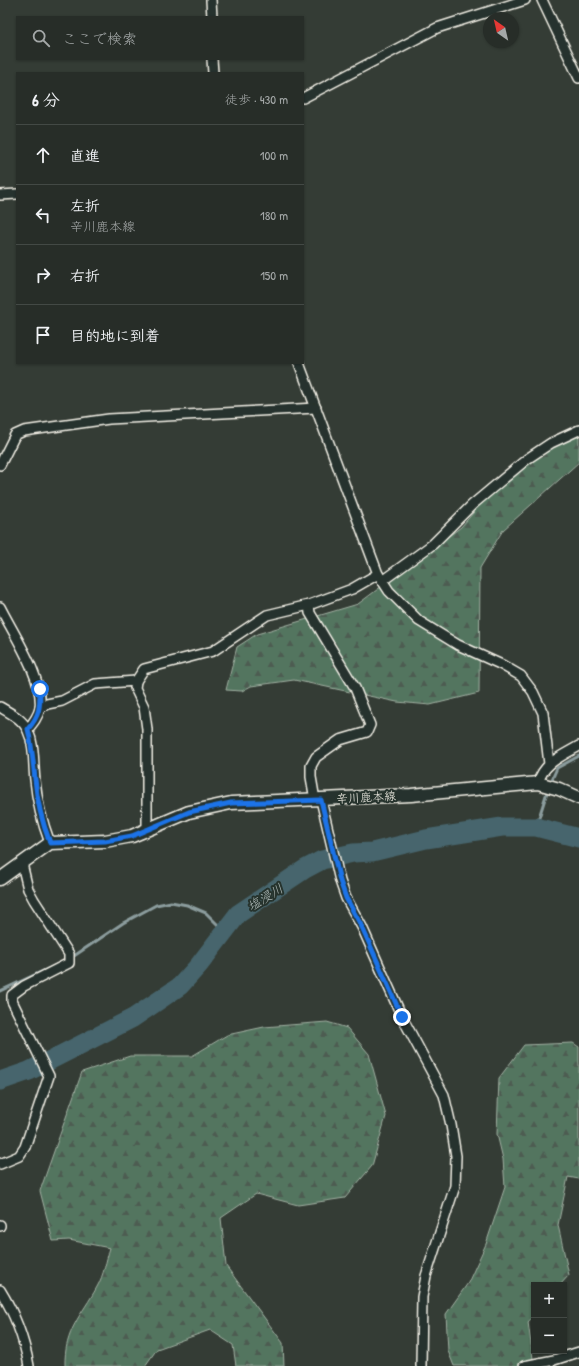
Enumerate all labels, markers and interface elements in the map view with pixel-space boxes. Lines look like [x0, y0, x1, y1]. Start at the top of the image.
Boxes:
north arrow [483, 12, 519, 48]
search box [16, 16, 304, 60]
icon: search [30, 27, 52, 49]
text: ここで検索 [62, 28, 137, 49]
text: 6 分 [32, 88, 60, 111]
text: 徒歩 · 430 m [225, 90, 288, 108]
icon: ahead [32, 144, 54, 166]
text: 直進 [70, 145, 100, 166]
text: 100 m [260, 146, 288, 164]
text: 左折 [70, 195, 100, 216]
icon: left [32, 204, 54, 226]
text: 180 m [260, 206, 288, 224]
text: 辛川鹿本線 [70, 217, 135, 235]
icon: right [32, 264, 54, 286]
text: 右折 [70, 265, 100, 286]
text: 150 m [260, 266, 288, 284]
icon: arrive [32, 324, 54, 346]
text: 目的地に到着 [70, 325, 160, 346]
route start [31, 680, 49, 698]
street label: 辛川鹿本線 [336, 787, 396, 807]
water label: 塩浸川 [244, 879, 286, 915]
route end [393, 1008, 411, 1026]
map controls [531, 1282, 567, 1354]
button: + [531, 1282, 567, 1318]
button: − [531, 1318, 567, 1354]

